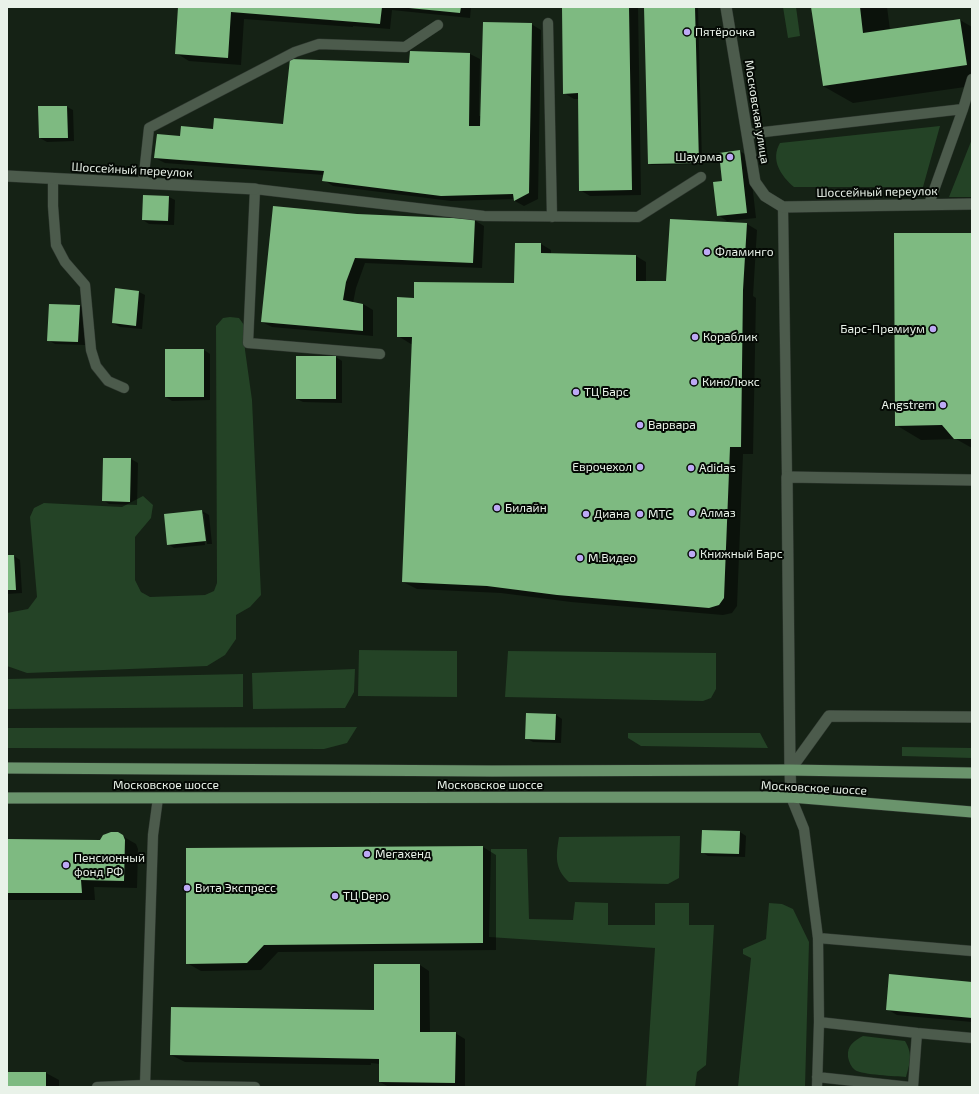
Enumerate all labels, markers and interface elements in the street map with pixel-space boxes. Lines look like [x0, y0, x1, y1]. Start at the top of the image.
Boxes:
place label: Пятёрочка [695, 25, 755, 39]
marker: Пятёрочка [682, 27, 692, 37]
street label: Московская улица [742, 59, 772, 165]
place label: Шаурма [675, 150, 722, 164]
marker: Шаурма [725, 152, 735, 162]
street label: Шоссейный переулок [71, 160, 193, 180]
street label: Шоссейный переулок [816, 184, 938, 200]
place label: Фламинго [715, 245, 774, 259]
marker: Фламинго [702, 247, 712, 257]
place label: Барс-Премиум [840, 322, 925, 336]
marker: Барс-Премиум [928, 324, 938, 334]
place label: Кораблик [703, 330, 758, 344]
marker: Кораблик [690, 332, 700, 342]
place label: КиноЛюкс [702, 375, 760, 389]
marker: КиноЛюкс [689, 377, 699, 387]
place label: ТЦ Барс [584, 385, 629, 399]
marker: ТЦ Барс [571, 387, 581, 397]
place label: Angstrem [882, 398, 935, 412]
marker: Angstrem [938, 400, 948, 410]
place label: Варвара [648, 418, 696, 432]
marker: Варвара [635, 420, 645, 430]
place label: Еврочехол [572, 460, 632, 474]
place label: Adidas [699, 461, 736, 475]
marker: Еврочехол [635, 462, 645, 472]
marker: Adidas [686, 463, 696, 473]
place label: Билайн [505, 501, 547, 515]
marker: Билайн [492, 503, 502, 513]
place label: Алмаз [700, 506, 736, 520]
place label: Диана [594, 507, 630, 521]
place label: МТС [648, 507, 672, 521]
marker: Алмаз [687, 508, 697, 518]
marker: Диана [581, 509, 591, 519]
marker: МТС [635, 509, 645, 519]
place label: Книжный Барс [700, 547, 783, 561]
marker: Книжный Барс [687, 549, 697, 559]
place label: М.Видео [588, 551, 636, 565]
marker: М.Видео [575, 553, 585, 563]
street label: Московское шоссе [113, 778, 219, 792]
street label: Московское шоссе [437, 778, 543, 792]
street label: Московское шоссе [761, 778, 867, 798]
place label: Мегахенд [375, 847, 431, 861]
marker: Мегахенд [362, 849, 372, 859]
place label: Пенсионный фонд РФ [74, 851, 145, 879]
marker: Пенсионный фонд РФ [61, 860, 71, 870]
place label: Вита Экспресс [195, 881, 276, 895]
marker: Вита Экспресс [182, 883, 192, 893]
place label: ТЦ Depo [343, 889, 389, 903]
marker: ТЦ Depo [330, 891, 340, 901]

